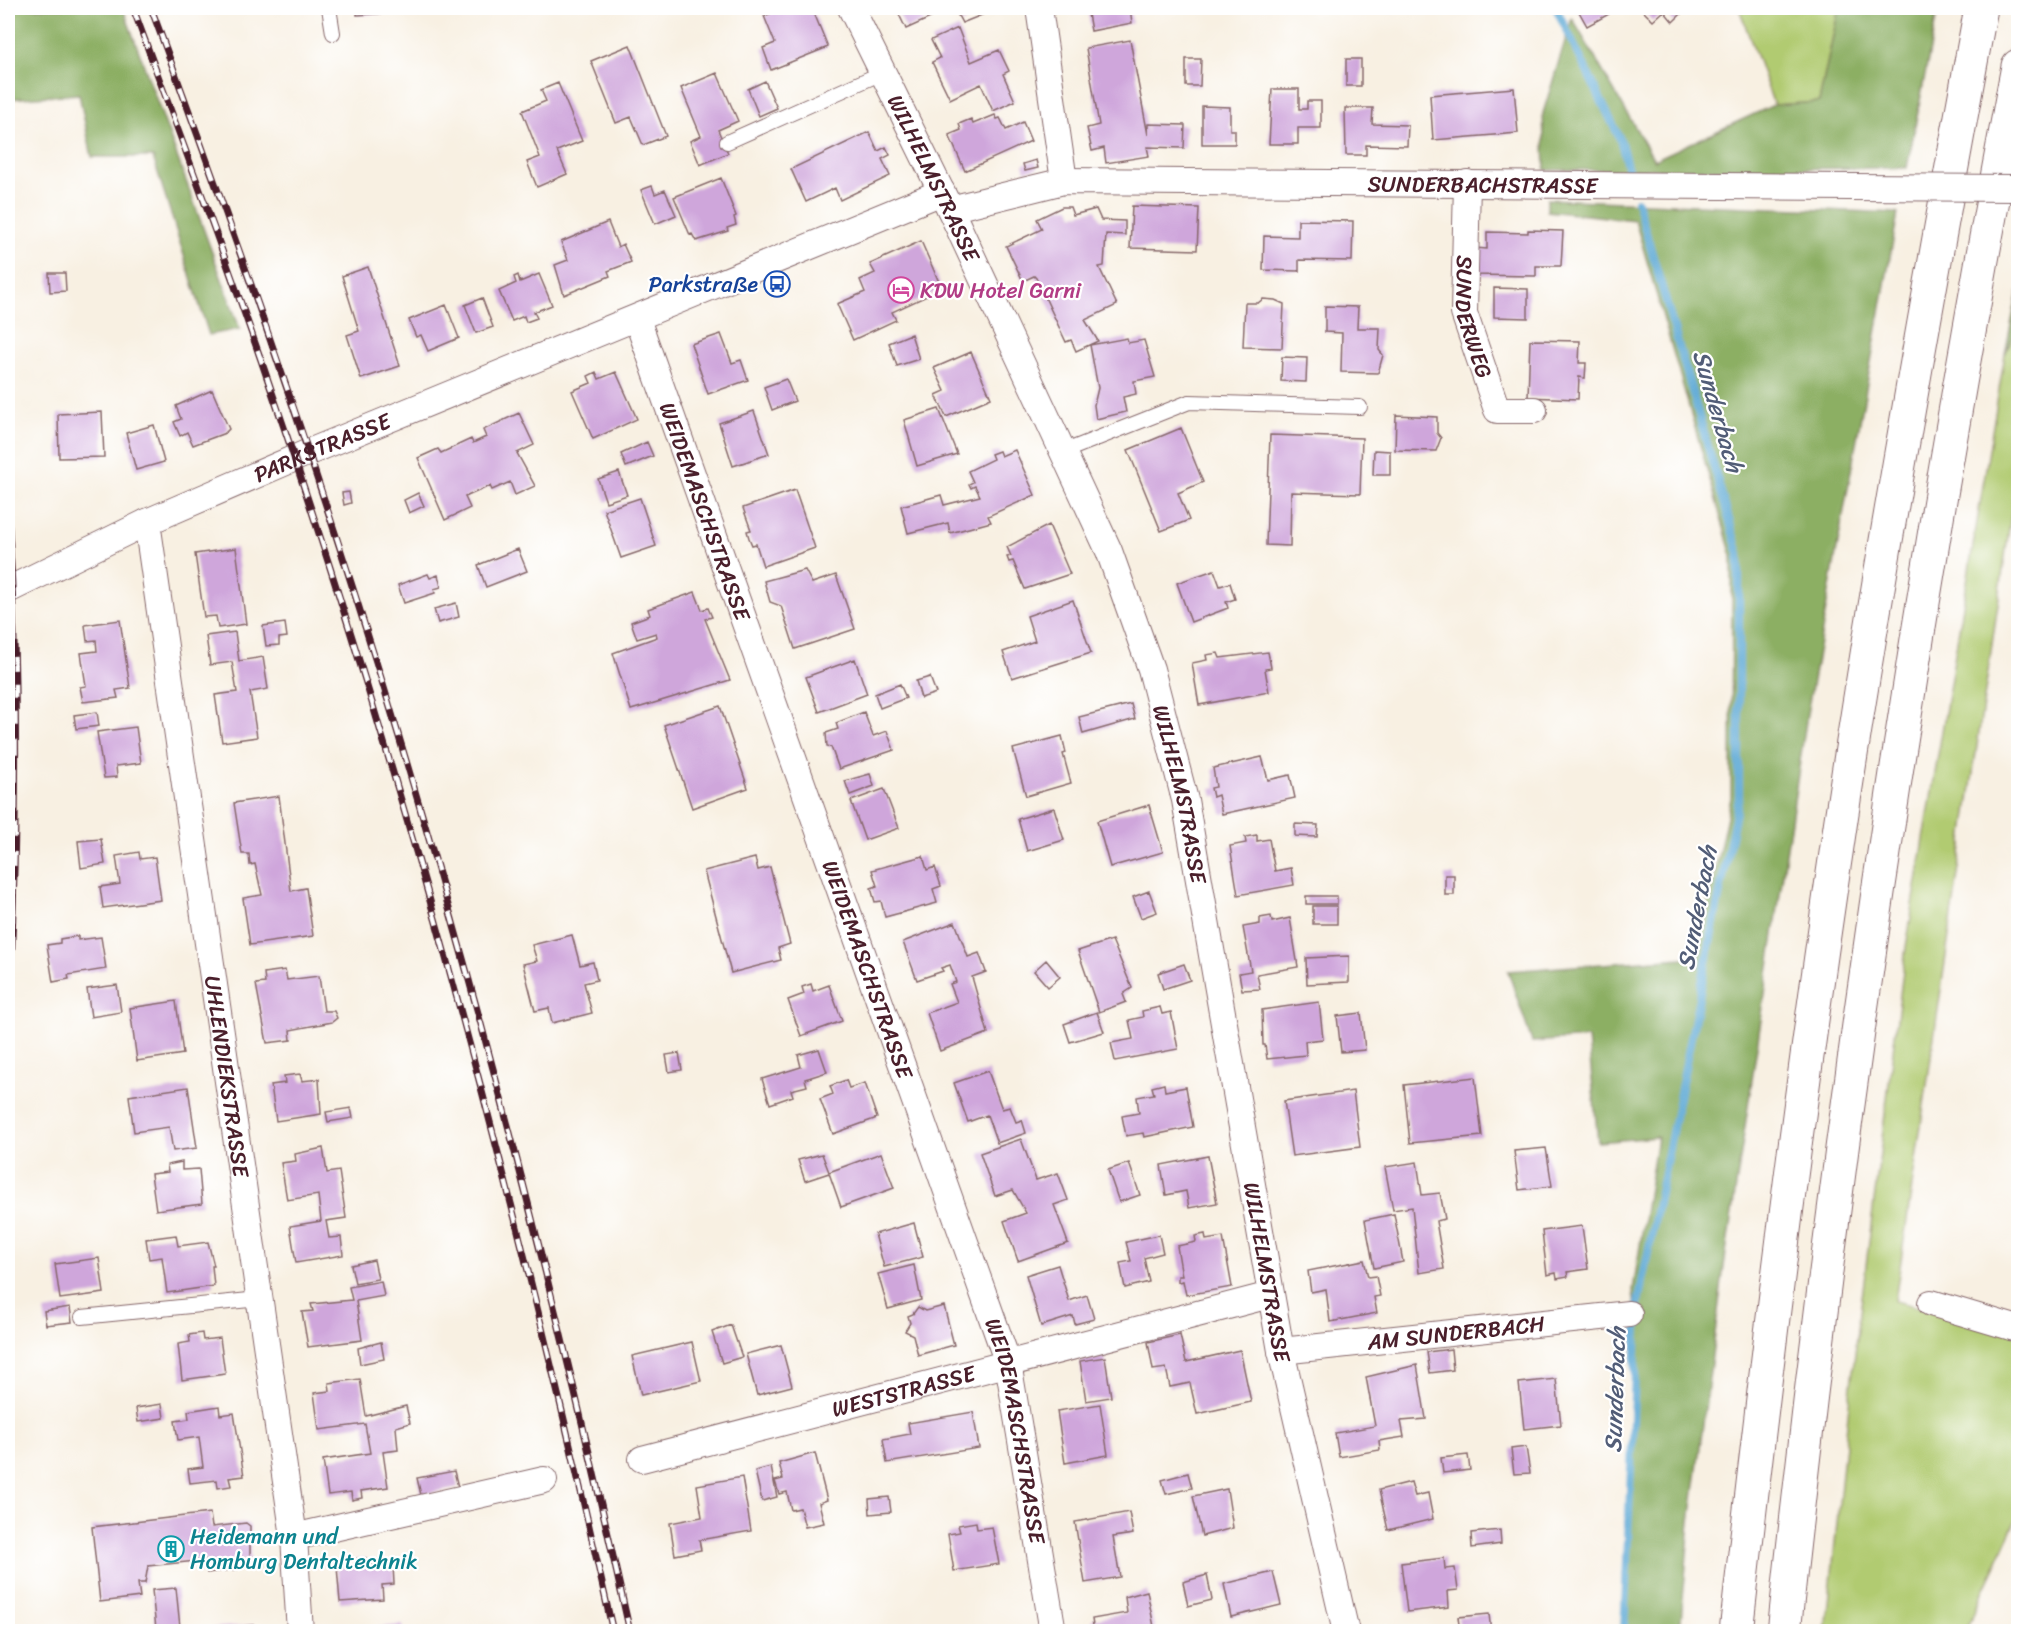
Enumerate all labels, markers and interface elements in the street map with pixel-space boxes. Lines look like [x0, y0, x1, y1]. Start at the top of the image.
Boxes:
street label: WILHELMSTRASSE [877, 87, 992, 270]
street label: SUNDERBACHSTRASSE [1367, 164, 1600, 205]
street label: SUNDERWEG [1445, 255, 1504, 384]
place label: Parkstraße [648, 265, 758, 304]
bus stop icon: Parkstraße [762, 269, 792, 299]
place label: KDW Hotel Garni [920, 271, 1082, 310]
hotel icon: KDW Hotel Garni [886, 275, 916, 305]
water label: Sunderbach [1681, 345, 1756, 479]
street label: WEIDEMASCHSTRASSE [648, 396, 763, 628]
street label: PARKSTRASSE [247, 400, 398, 493]
street label: WILHELMSTRASSE [1142, 700, 1219, 888]
water label: Sunderbach [1664, 840, 1730, 974]
street label: WEIDEMASCHSTRASSE [811, 854, 925, 1086]
street label: UHLENDIEKSTRASSE [193, 973, 261, 1181]
street label: WILHELMSTRASSE [1232, 1179, 1303, 1368]
street label: AM SUNDERBACH [1364, 1304, 1547, 1361]
street label: WEIDEMASCHSTRASSE [974, 1312, 1058, 1548]
water label: Sunderbach [1592, 1324, 1638, 1453]
street label: WESTSTRASSE [827, 1353, 981, 1428]
place label: Heidemann und Homburg Dentaltechnik [190, 1517, 418, 1581]
building icon: Heidemann und Homburg Dentaltechnik [156, 1534, 186, 1564]

